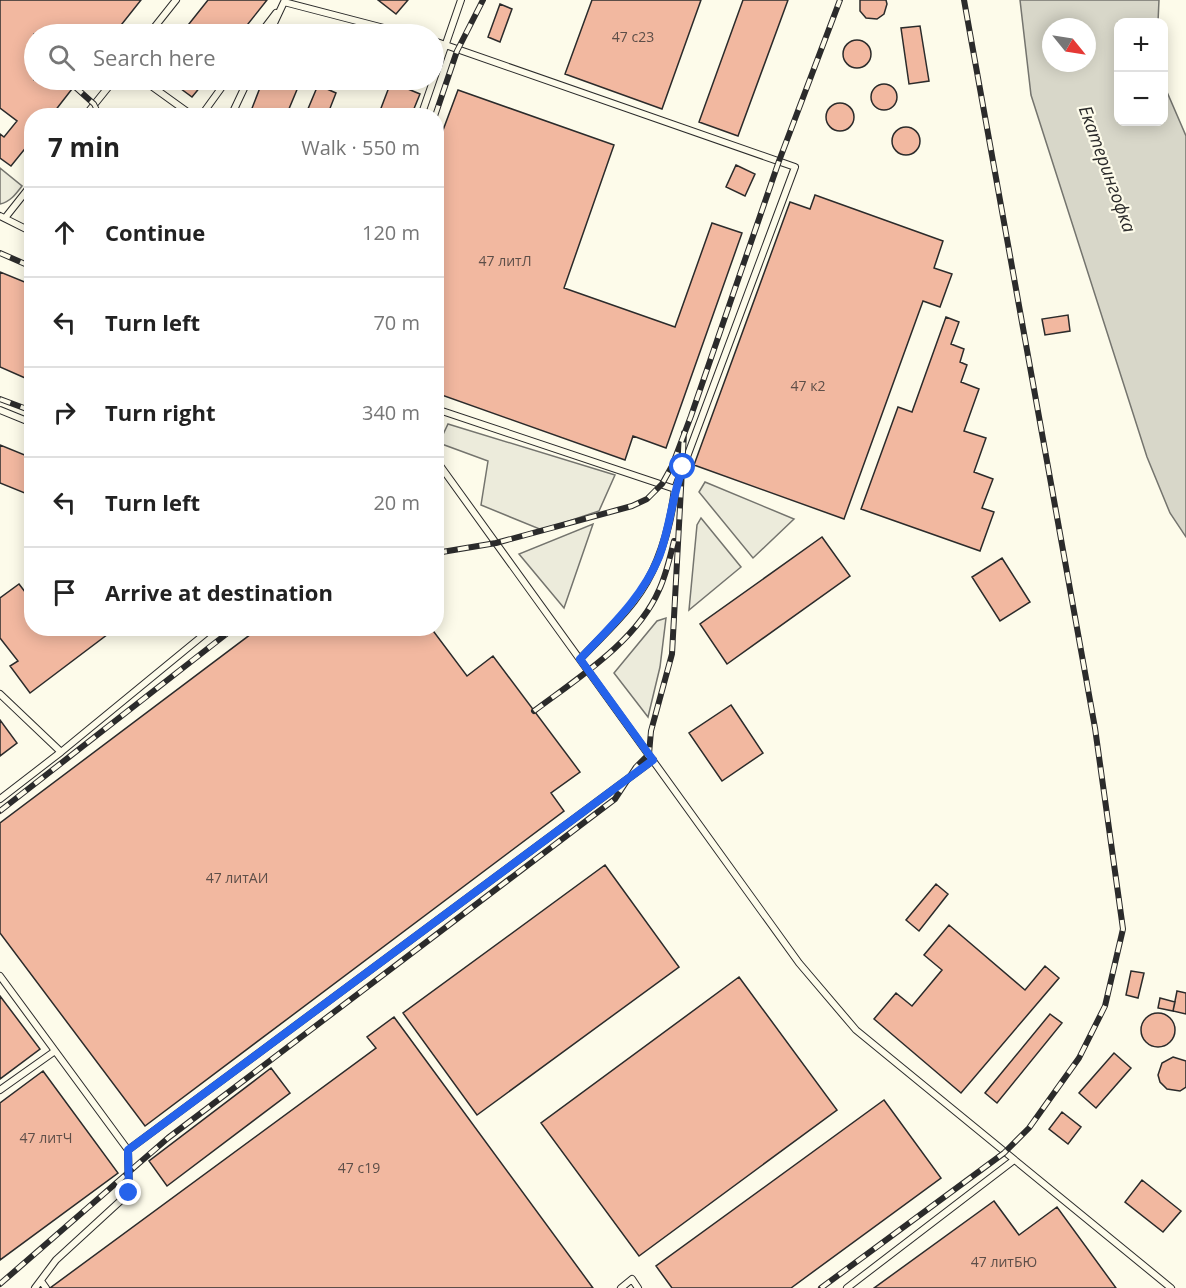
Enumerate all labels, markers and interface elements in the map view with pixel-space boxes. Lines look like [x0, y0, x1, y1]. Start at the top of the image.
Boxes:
north arrow [1042, 18, 1096, 72]
map controls [1114, 18, 1168, 126]
button: + [1114, 18, 1168, 72]
search box [24, 24, 444, 90]
house number: 47 с23 [612, 27, 654, 46]
icon: search [45, 41, 78, 74]
text: Search here [93, 42, 216, 72]
button: − [1114, 72, 1168, 126]
water label: Екатерингофка [1074, 102, 1142, 235]
text: 7 min [48, 129, 120, 165]
text: Walk · 550 m [301, 134, 420, 161]
icon: ahead [48, 216, 81, 249]
text: Continue [105, 217, 205, 247]
text: 120 m [362, 219, 420, 246]
house number: 47 литЛ [479, 251, 532, 270]
icon: left [48, 306, 81, 339]
text: Turn left [105, 307, 200, 337]
text: 70 m [373, 309, 420, 336]
house number: 47 к2 [791, 376, 825, 395]
icon: right [48, 396, 81, 429]
text: Turn right [105, 397, 216, 427]
text: 340 m [362, 399, 420, 426]
route start [669, 453, 695, 479]
icon: left [48, 486, 81, 519]
text: Turn left [105, 487, 200, 517]
text: 20 m [373, 489, 420, 516]
icon: arrive [48, 576, 81, 609]
text: Arrive at destination [105, 577, 333, 607]
house number: 47 литАИ [206, 868, 268, 887]
house number: 47 литЧ [20, 1128, 72, 1147]
house number: 47 с19 [338, 1158, 380, 1177]
route end [115, 1179, 141, 1205]
house number: 47 литБЮ [971, 1252, 1037, 1271]

